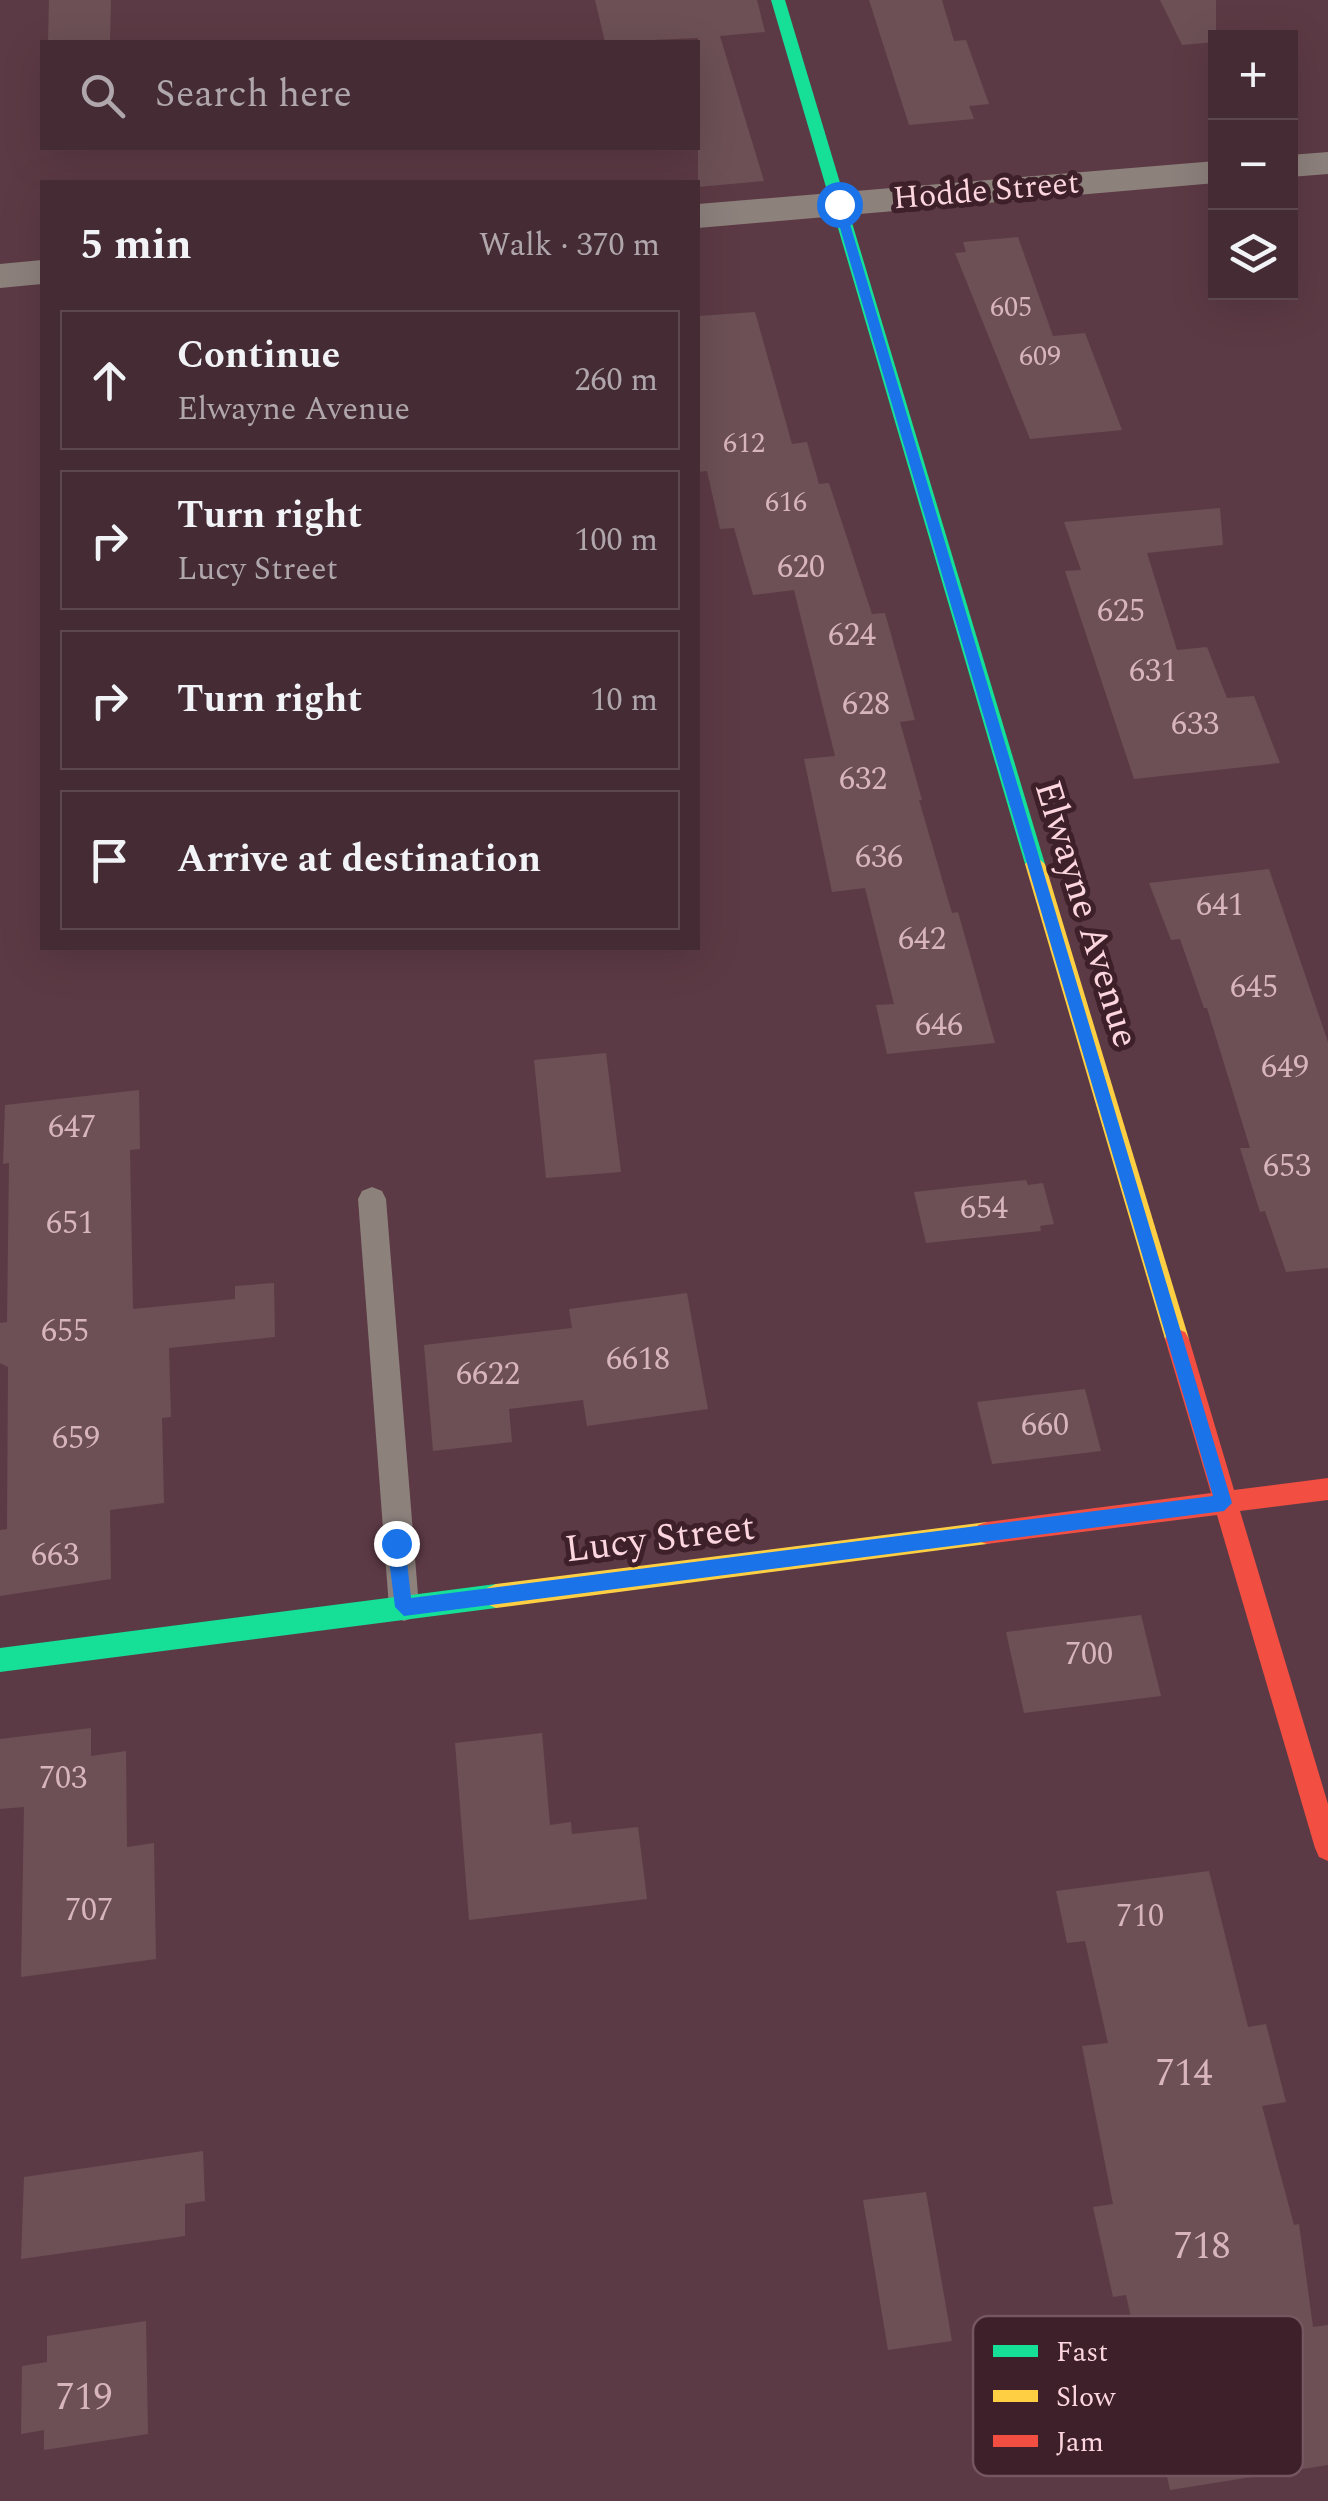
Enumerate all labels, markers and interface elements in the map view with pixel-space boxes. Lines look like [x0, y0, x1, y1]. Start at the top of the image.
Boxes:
map controls [1208, 30, 1298, 300]
button: + [1208, 30, 1298, 120]
search box [40, 40, 700, 150]
text: Search here [155, 66, 352, 124]
icon: search [75, 68, 130, 123]
button: − [1208, 120, 1298, 210]
street label: Hodde Street [891, 158, 1081, 224]
route start [817, 182, 863, 228]
button: layers [1208, 210, 1298, 300]
text: 5 min [80, 214, 192, 277]
text: Walk · 370 m [479, 221, 660, 270]
house number: 605 [990, 286, 1032, 329]
text: Continue [177, 327, 340, 385]
house number: 609 [1019, 335, 1061, 378]
icon: ahead [82, 353, 137, 408]
text: 260 m [574, 356, 658, 405]
text: Elwayne Avenue [177, 385, 410, 434]
house number: 612 [723, 422, 765, 465]
house number: 616 [765, 481, 807, 524]
text: Turn right [177, 487, 362, 545]
icon: right [82, 513, 137, 568]
text: 100 m [574, 516, 658, 565]
house number: 620 [777, 543, 825, 592]
text: Lucy Street [177, 545, 338, 594]
house number: 625 [1097, 587, 1145, 636]
house number: 624 [828, 611, 876, 660]
house number: 631 [1129, 647, 1177, 696]
text: Turn right [177, 671, 362, 729]
icon: right [82, 673, 137, 728]
text: 10 m [590, 676, 658, 725]
house number: 628 [842, 680, 890, 729]
house number: 633 [1171, 700, 1219, 749]
house number: 632 [839, 755, 887, 804]
street label: Elwayne Avenue [1018, 773, 1154, 1055]
text: Arrive at destination [177, 831, 541, 889]
icon: arrive [82, 833, 137, 888]
house number: 636 [855, 833, 903, 882]
house number: 641 [1196, 881, 1244, 930]
house number: 642 [898, 915, 946, 964]
house number: 645 [1230, 963, 1278, 1012]
house number: 646 [915, 1001, 963, 1050]
house number: 649 [1261, 1043, 1309, 1092]
house number: 647 [48, 1103, 96, 1152]
house number: 653 [1263, 1142, 1311, 1191]
house number: 654 [960, 1184, 1008, 1233]
house number: 651 [46, 1199, 94, 1248]
house number: 655 [41, 1307, 89, 1356]
house number: 6618 [606, 1335, 670, 1384]
house number: 6622 [456, 1350, 520, 1399]
house number: 660 [1021, 1401, 1069, 1450]
house number: 659 [52, 1414, 100, 1463]
street label: Lucy Street [562, 1499, 758, 1579]
route end [374, 1521, 420, 1567]
house number: 663 [31, 1531, 79, 1580]
house number: 700 [1065, 1630, 1113, 1679]
house number: 703 [39, 1754, 87, 1803]
house number: 707 [65, 1886, 113, 1935]
house number: 710 [1116, 1892, 1164, 1941]
house number: 714 [1155, 2045, 1213, 2103]
house number: 718 [1173, 2218, 1231, 2276]
legend [973, 2316, 1303, 2476]
text: Fast [1056, 2331, 1108, 2374]
house number: 719 [55, 2369, 113, 2427]
text: Slow [1056, 2376, 1116, 2419]
text: Jam [1056, 2421, 1104, 2464]

